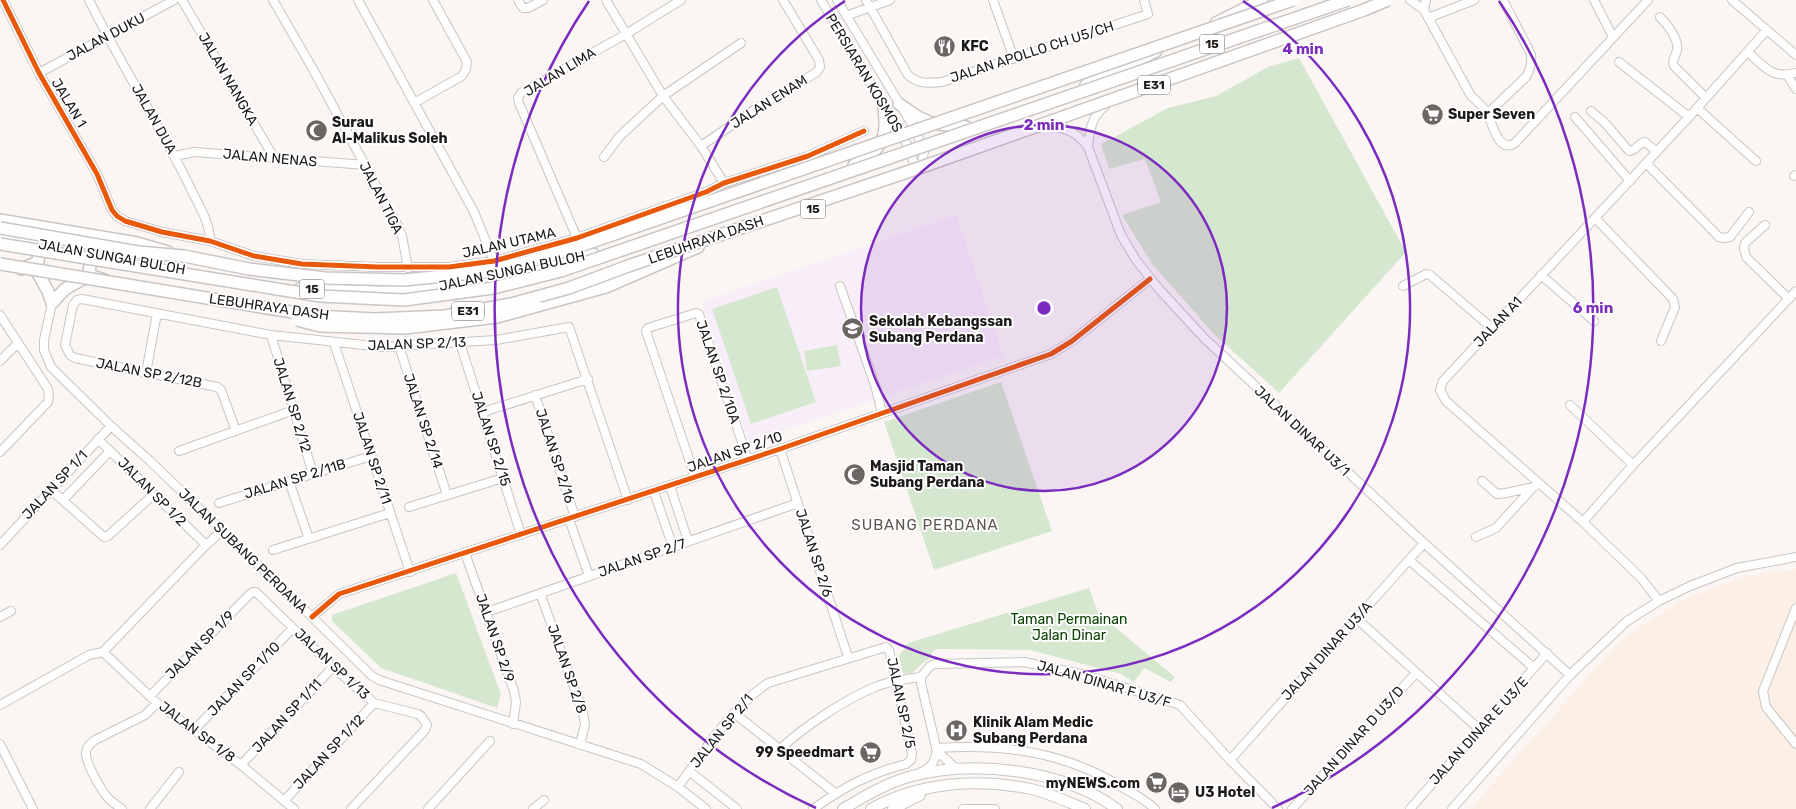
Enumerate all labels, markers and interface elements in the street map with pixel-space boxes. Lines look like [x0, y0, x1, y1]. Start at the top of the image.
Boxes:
street label: JALAN DUKU [64, 9, 148, 65]
street label: PERSIARAN KOSMOS [822, 10, 906, 136]
street label: JALAN APOLLO CH U5/CH [948, 17, 1116, 87]
street label: JALAN NANGKA [194, 29, 262, 129]
restaurant icon: KFC [933, 34, 957, 58]
road number: 15 [1200, 34, 1224, 54]
place label: KFC [961, 38, 989, 55]
text: 4 min [1282, 40, 1324, 58]
street label: JALAN LIMA [521, 44, 599, 100]
street label: JALAN ENAM [728, 72, 810, 132]
street label: JALAN 1 [48, 75, 90, 131]
road number: E31 [1138, 76, 1170, 94]
street label: JALAN DUA [128, 81, 180, 157]
supermarket icon: Super Seven [1420, 102, 1444, 126]
place label: Super Seven [1448, 106, 1535, 123]
place label: Surau Al-Malikus Soleh [332, 114, 448, 147]
text: 2 min [1024, 116, 1064, 134]
mosque icon: Surau Al-Malikus Soleh [304, 118, 328, 142]
street label: JALAN NENAS [222, 145, 318, 171]
street label: JALAN TIGA [356, 159, 407, 238]
road number: 15 [800, 200, 826, 218]
street label: LEBUHRAYA DASH [646, 212, 766, 268]
street label: JALAN UTAMA [461, 224, 558, 262]
street label: JALAN SUNGAI BULOH [37, 236, 187, 278]
street label: JALAN SUNGAI BULOH [437, 247, 587, 295]
road number: 15 [300, 280, 324, 298]
street label: LEBUHRAYA DASH [208, 290, 330, 324]
street label: JALAN A1 [1470, 293, 1526, 351]
centre of rings [1035, 299, 1053, 317]
text: 6 min [1573, 299, 1613, 317]
road number: E31 [452, 302, 484, 321]
place label: Sekolah Kebangssan Subang Perdana [869, 313, 1012, 346]
school or university icon: Sekolah Kebangssan Subang Perdana [841, 317, 865, 341]
street label: JALAN SP 2/10A [692, 318, 744, 427]
street label: JALAN SP 2/13 [367, 334, 467, 354]
street label: JALAN SP 2/12B [94, 354, 204, 392]
street label: JALAN SP 2/12 [269, 355, 315, 455]
street label: JALAN SP 2/14 [400, 371, 446, 471]
street label: JALAN DINAR U3/1 [1251, 382, 1353, 480]
street label: JALAN SP 2/15 [468, 390, 514, 488]
street label: JALAN SP 2/16 [532, 406, 578, 506]
street label: JALAN SP 2/11 [349, 410, 395, 506]
street label: JALAN SP 2/10 [685, 428, 785, 476]
street label: JALAN SP 1/1 [19, 447, 91, 523]
street label: JALAN SP 1/2 [114, 454, 190, 530]
street label: JALAN SP 2/11B [242, 455, 348, 503]
place label: Masjid Taman Subang Perdana [870, 458, 985, 491]
mosque icon: Masjid Taman Subang Perdana [842, 462, 866, 486]
street label: JALAN SUBANG PERDANA [175, 485, 312, 618]
street label: JALAN SP 2/6 [792, 507, 836, 599]
district label: SUBANG PERDANA [851, 516, 999, 534]
street label: JALAN SP 2/7 [596, 535, 688, 581]
street label: JALAN SP 2/9 [472, 591, 518, 685]
street label: JALAN DINAR U3/A [1278, 598, 1376, 704]
street label: JALAN SP 1/9 [162, 607, 238, 683]
park label: Taman Permainan Jalan Dinar [1011, 611, 1127, 644]
street label: JALAN SP 2/8 [544, 622, 590, 716]
street label: JALAN SP 1/13 [291, 625, 373, 703]
street label: JALAN SP 1/10 [204, 638, 284, 720]
street label: JALAN SP 2/5 [883, 656, 919, 750]
street label: JALAN DINAR F U3/F [1035, 657, 1173, 711]
street label: JALAN DINAR E U3/E [1426, 673, 1532, 789]
street label: JALAN SP 1/11 [249, 676, 325, 756]
street label: JALAN DINAR D U3/D [1300, 683, 1408, 799]
street label: JALAN SP 2/1 [687, 691, 757, 771]
street label: JALAN SP 1/8 [156, 698, 238, 766]
street label: JALAN SP 1/12 [290, 711, 368, 793]
place label: Klinik Alam Medic Subang Perdana [973, 714, 1093, 747]
hospital icon: Klinik Alam Medic Subang Perdana [945, 718, 969, 742]
supermarket icon: 99 Speedmart [858, 740, 882, 764]
place label: 99 Speedmart [756, 744, 854, 761]
supermarket icon: myNEWS.com [1144, 771, 1168, 795]
place label: myNEWS.com [1046, 775, 1140, 792]
hotel icon: U3 Hotel [1167, 780, 1191, 804]
place label: U3 Hotel [1195, 784, 1255, 801]

